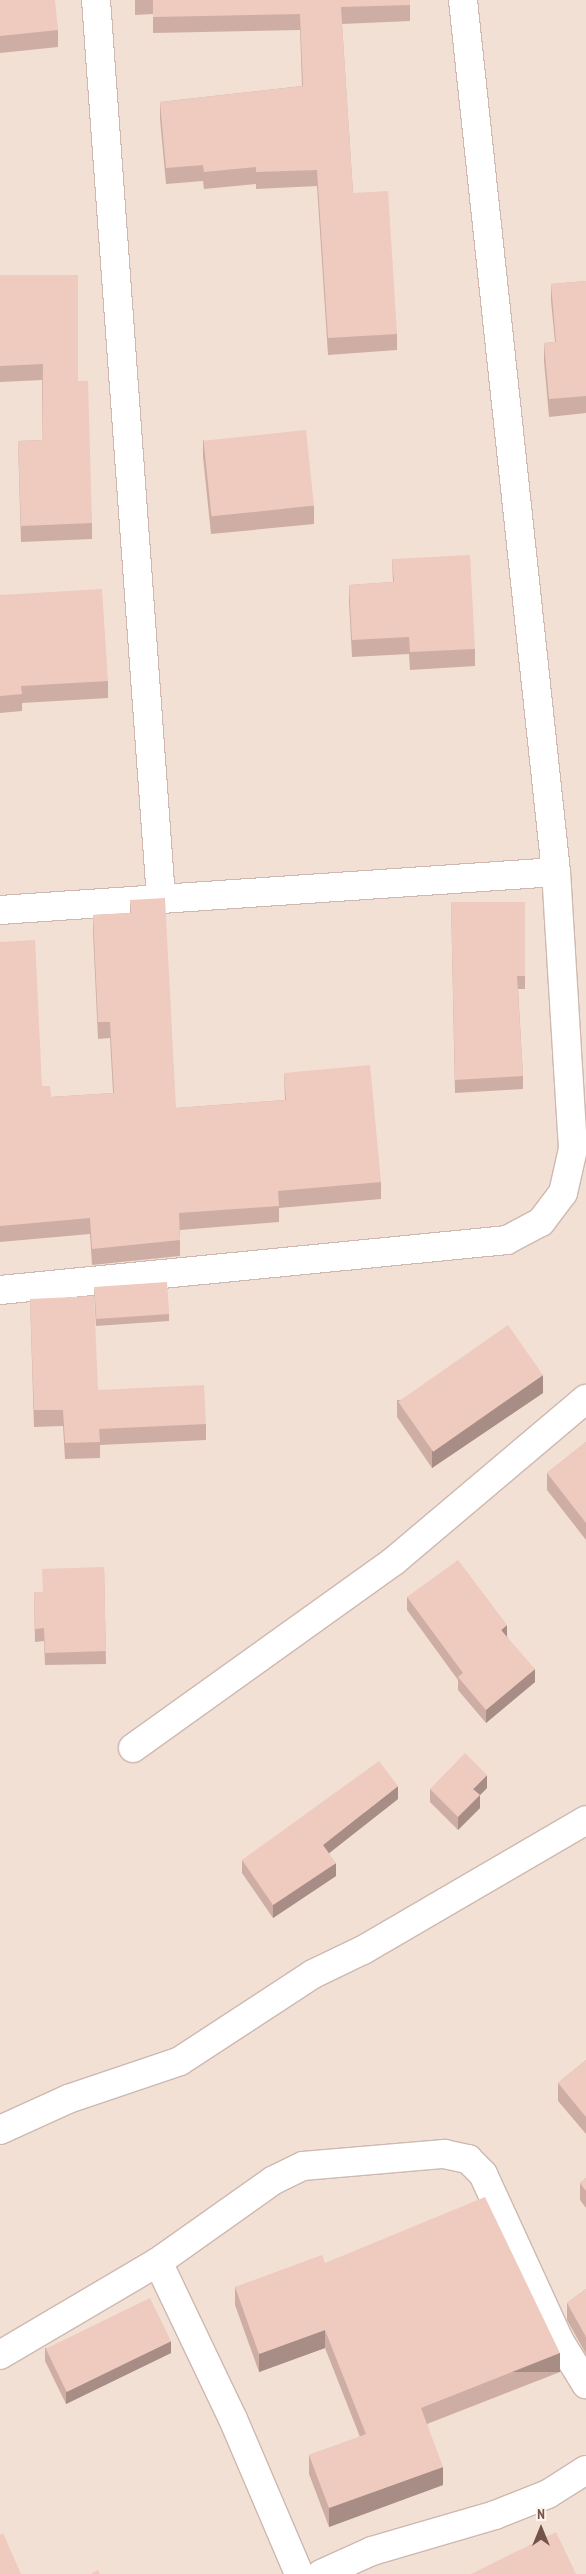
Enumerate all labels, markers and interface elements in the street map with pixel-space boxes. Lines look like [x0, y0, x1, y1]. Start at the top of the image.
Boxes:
north arrow [516, 2504, 566, 2554]
text: N [537, 2505, 545, 2523]

